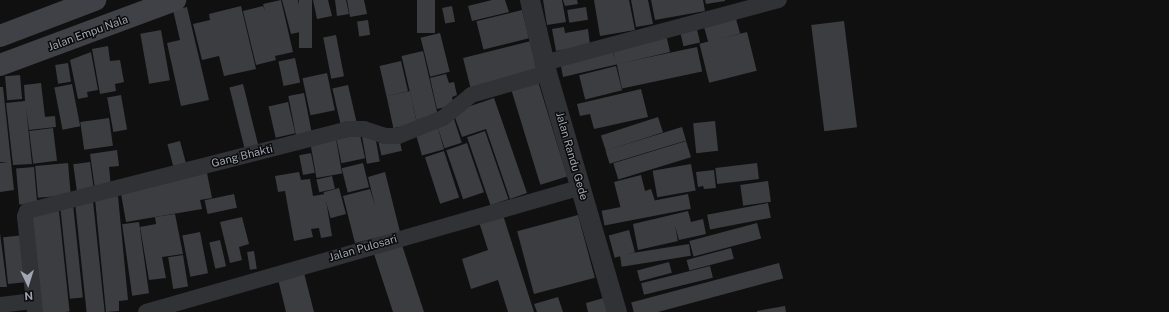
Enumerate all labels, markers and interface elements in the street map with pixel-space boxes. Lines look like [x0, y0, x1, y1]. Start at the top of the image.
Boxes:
street label: Jalan Empu Nala [46, 12, 130, 54]
street label: Jalan Randu Gede [553, 110, 591, 202]
street label: Gang Bhakti [210, 142, 274, 170]
street label: Jalan Pulosari [327, 232, 399, 264]
north arrow [8, 264, 48, 304]
text: N [24, 290, 34, 302]

